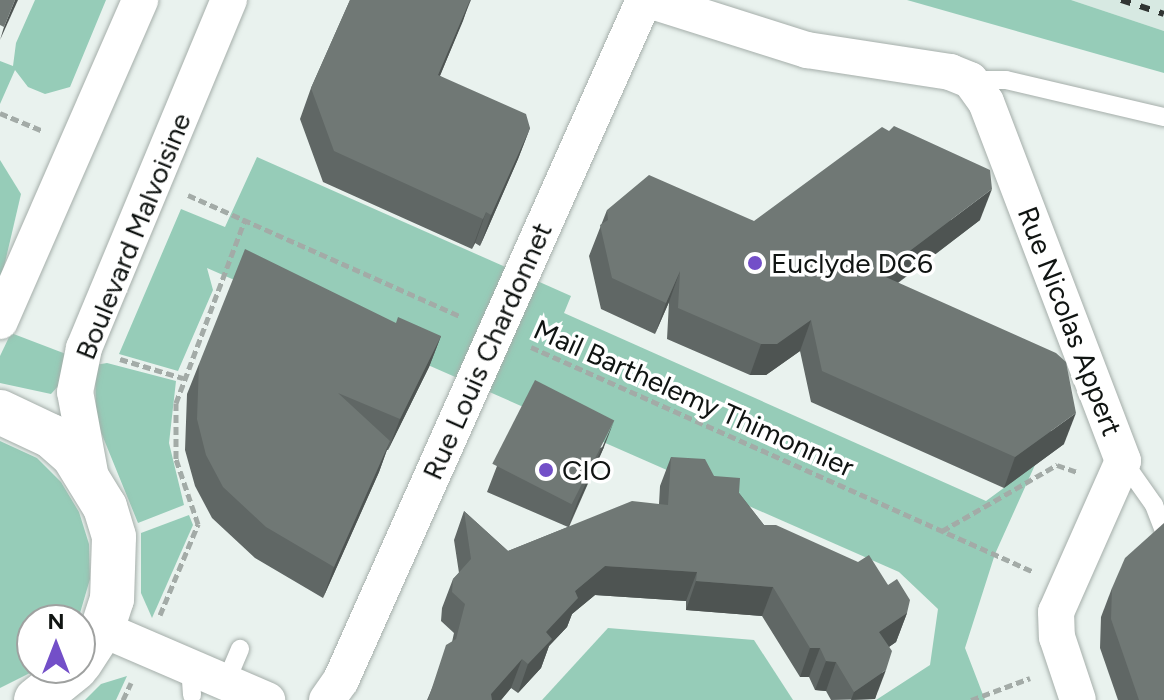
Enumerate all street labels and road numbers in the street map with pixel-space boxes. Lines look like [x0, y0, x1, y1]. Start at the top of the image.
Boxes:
street label: Boulevard Malvoisine [68, 108, 198, 364]
street label: Rue Nicolas Appert [1011, 202, 1129, 440]
street label: Rue Louis Chardonnet [415, 217, 559, 485]
street label: Mail Barthelemy Thimonnier [529, 312, 859, 484]

